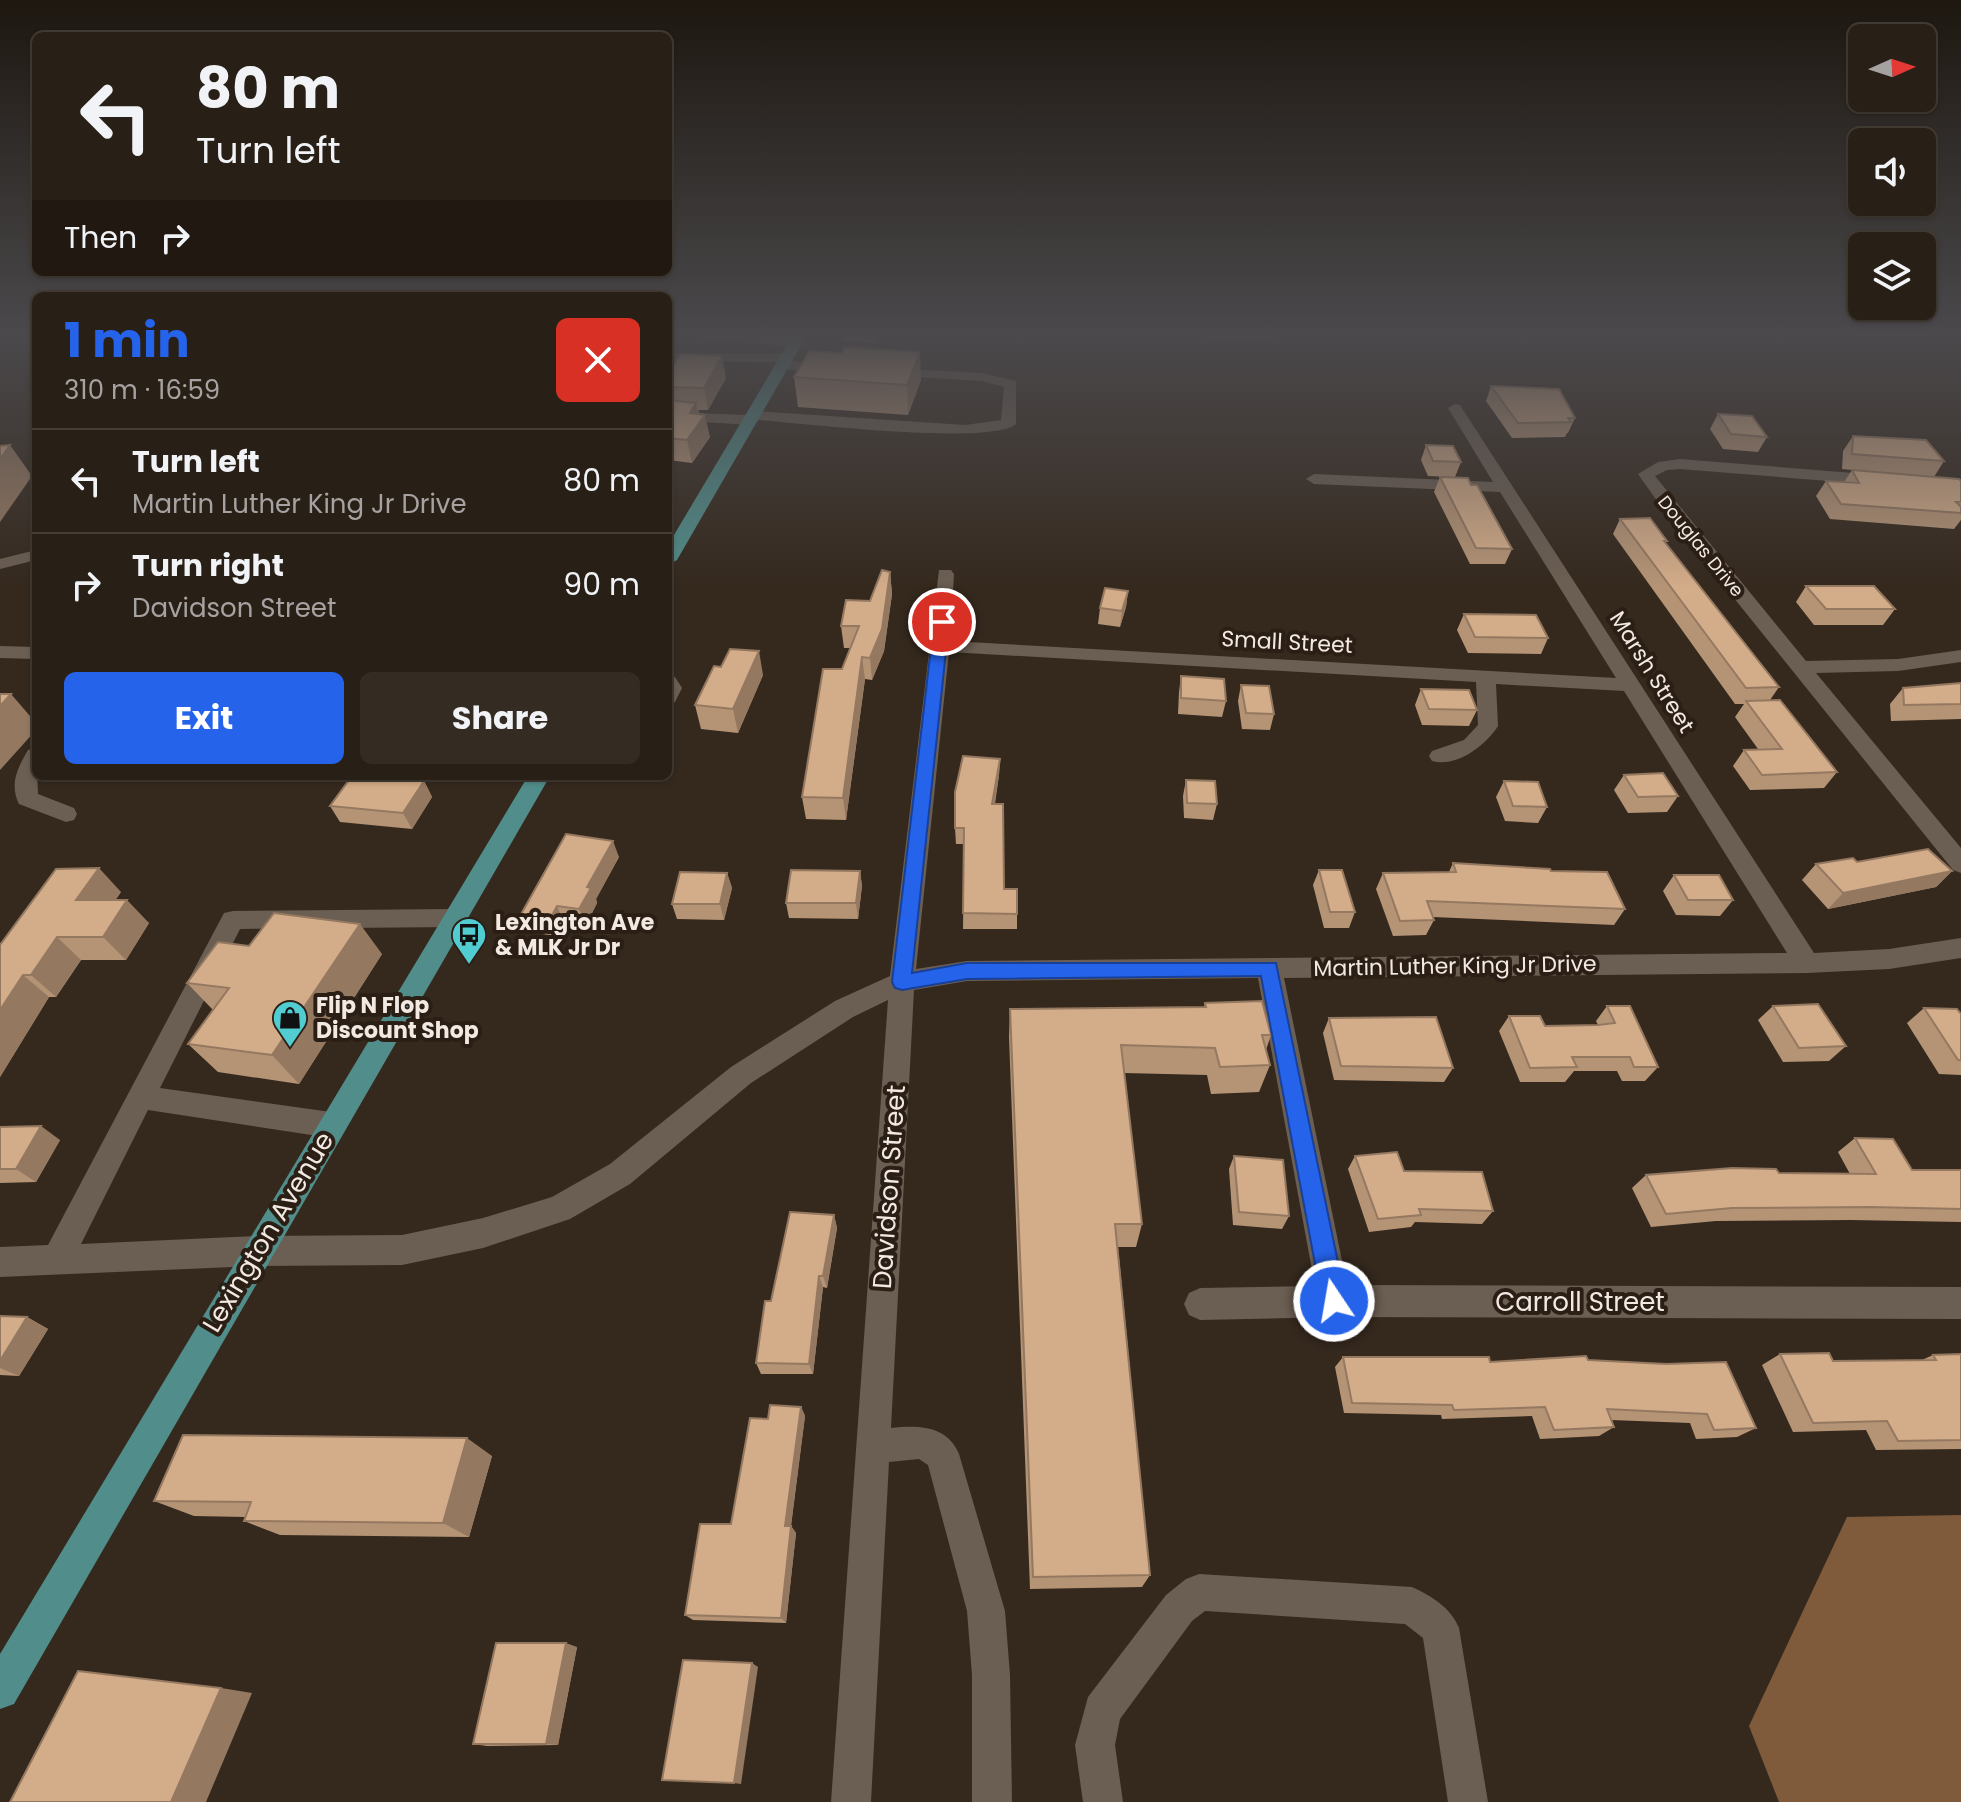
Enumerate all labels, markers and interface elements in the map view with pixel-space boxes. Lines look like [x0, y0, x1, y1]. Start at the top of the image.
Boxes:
north arrow [1848, 24, 1936, 112]
map controls [1848, 24, 1936, 320]
text: 80 m [196, 49, 340, 128]
icon: left [64, 64, 168, 168]
text: Turn left [196, 125, 341, 176]
button: sound [1848, 128, 1936, 216]
text: Then [64, 216, 137, 259]
icon: right [153, 216, 197, 260]
button: layers [1848, 232, 1936, 320]
text: 1 min [64, 307, 190, 374]
button: close [556, 318, 640, 402]
text: 310 m · 16:59 [64, 372, 220, 408]
text: Turn left [132, 440, 260, 483]
icon: left [64, 459, 108, 503]
text: 80 m [563, 459, 640, 502]
text: Martin Luther King Jr Drive [132, 486, 467, 522]
street label: Douglas Drive [1652, 490, 1750, 602]
text: Turn right [132, 544, 284, 587]
icon: right [64, 563, 108, 607]
text: 90 m [563, 563, 640, 606]
pin [908, 588, 976, 656]
text: Davidson Street [132, 590, 336, 626]
icon: arrive [920, 600, 964, 644]
street label: Marsh Street [1602, 605, 1702, 739]
street label: Small Street [1220, 623, 1354, 661]
button: Exit [64, 672, 344, 764]
button: Share [360, 672, 640, 764]
place label: Lexington Ave & MLK Jr Dr [495, 907, 654, 963]
bus stop icon: Lexington Ave & MLK Jr Dr [450, 916, 488, 966]
street label: Martin Luther King Jr Drive [1313, 948, 1597, 984]
place label: Flip N Flop Discount Shop [316, 990, 479, 1046]
shop icon: Flip N Flop Discount Shop [271, 999, 309, 1049]
street label: Davidson Street [864, 1084, 914, 1290]
street label: Lexington Avenue [194, 1125, 342, 1339]
position arrow [1292, 1259, 1376, 1343]
street label: Carroll Street [1495, 1284, 1665, 1320]

